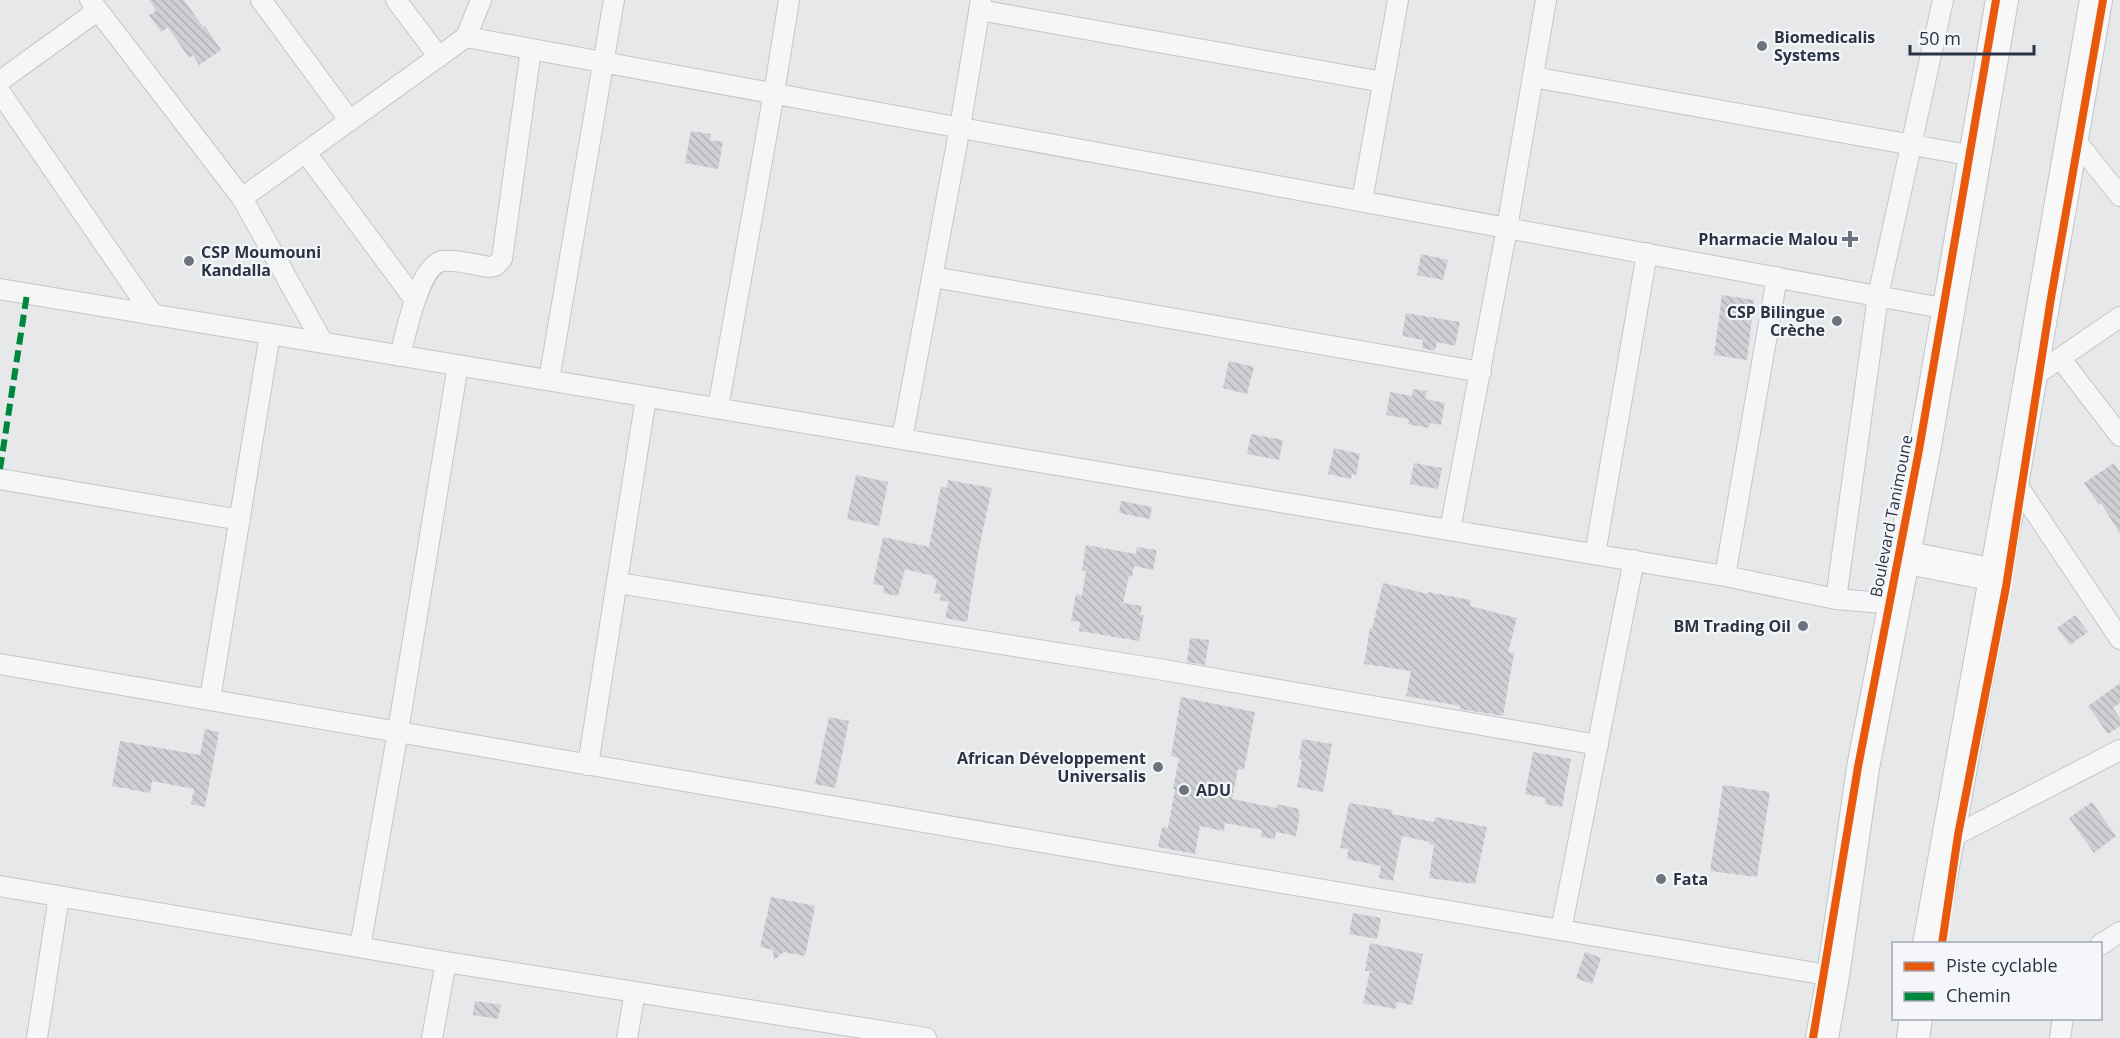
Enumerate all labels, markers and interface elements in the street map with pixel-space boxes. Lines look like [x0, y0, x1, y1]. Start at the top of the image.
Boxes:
scale bar [1910, 18, 2034, 56]
place label: Biomedicalis Systems [1774, 26, 1875, 66]
text: 50 m [1919, 26, 1961, 50]
marker: Biomedicalis Systems [1755, 39, 1769, 53]
place label: Pharmacie Malou [1698, 228, 1838, 250]
marker: Pharmacie Malou [1843, 232, 1857, 246]
place label: CSP Moumouni Kandalla [201, 241, 321, 281]
marker: CSP Moumouni Kandalla [182, 254, 196, 268]
place label: CSP Bilingue Crèche [1727, 301, 1825, 341]
marker: CSP Bilingue Crèche [1830, 314, 1844, 328]
street label: Boulevard Tanimoune [1864, 433, 1918, 599]
place label: BM Trading Oil [1674, 615, 1791, 637]
marker: BM Trading Oil [1796, 619, 1810, 633]
place label: African Développement Universalis [957, 747, 1146, 787]
marker: African Développement Universalis [1151, 760, 1165, 774]
place label: ADU [1196, 779, 1231, 801]
marker: ADU [1177, 783, 1191, 797]
place label: Fata [1673, 868, 1708, 890]
marker: Fata [1654, 872, 1668, 886]
legend [1892, 942, 2102, 1020]
text: Piste cyclable [1946, 953, 2058, 977]
text: Chemin [1946, 983, 2011, 1007]

